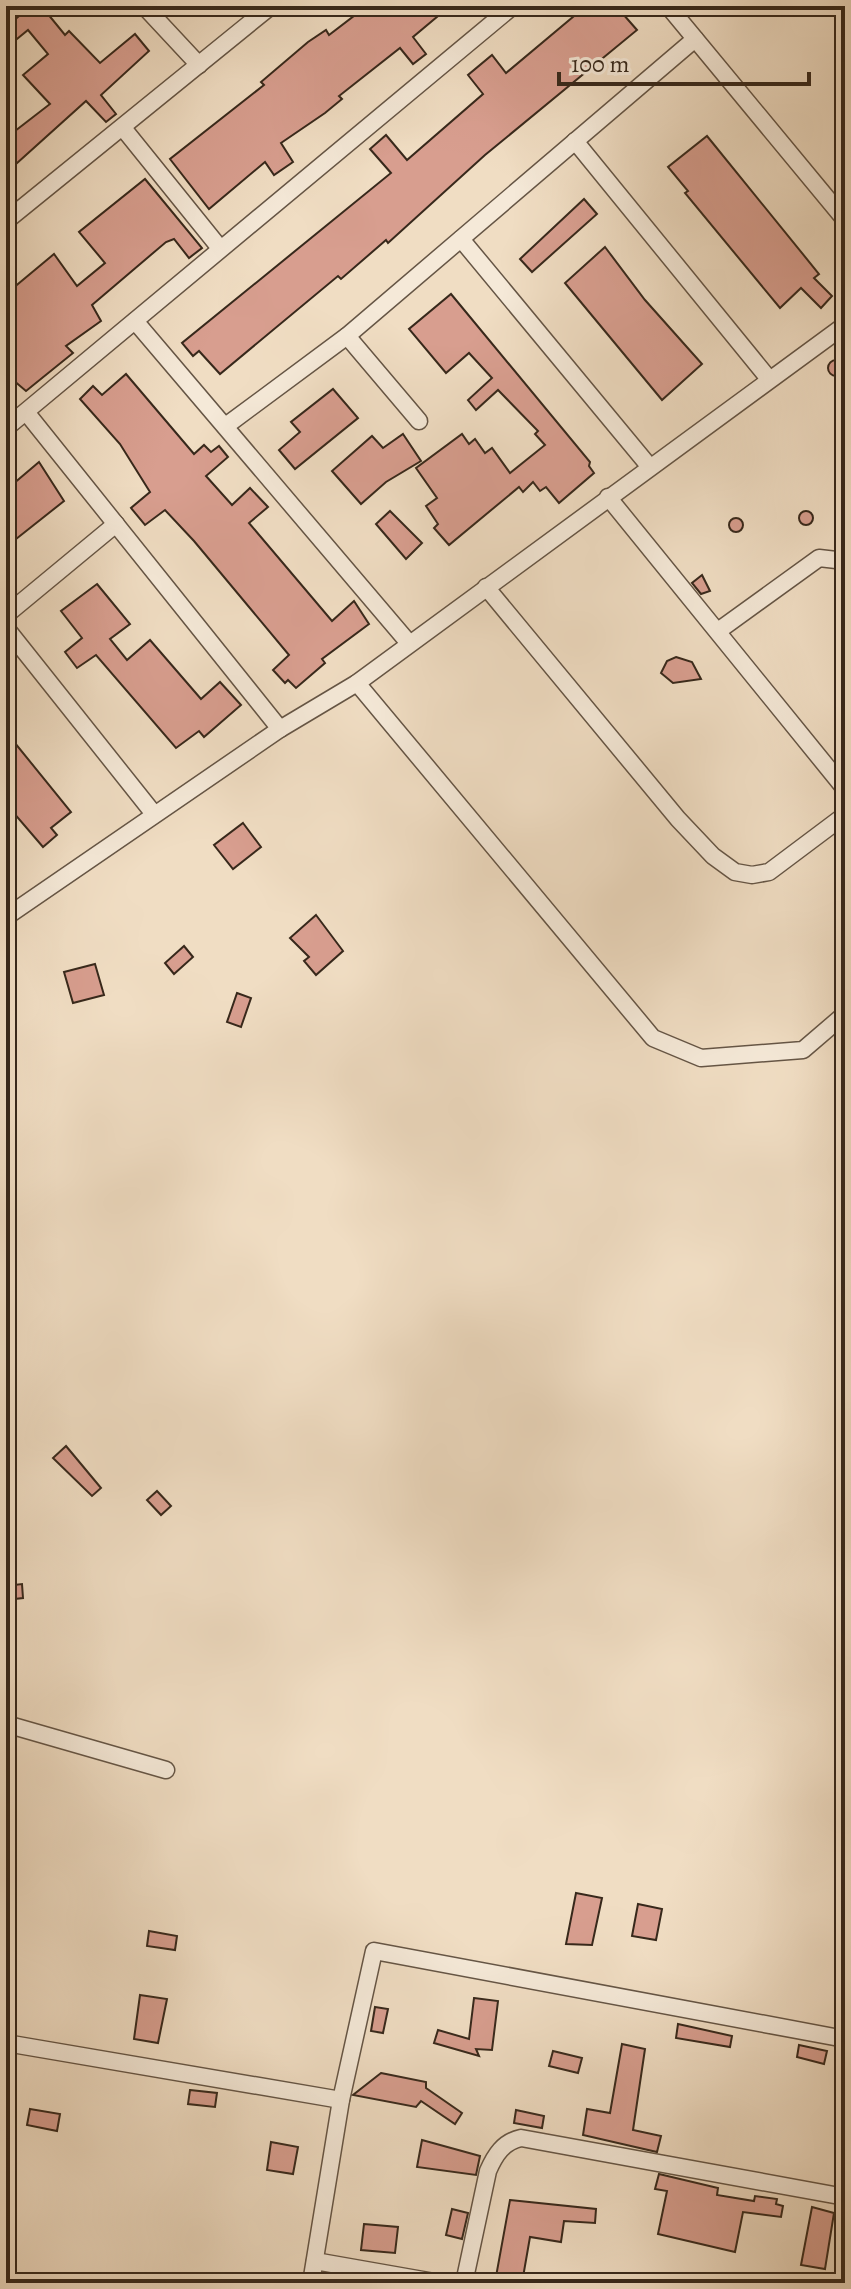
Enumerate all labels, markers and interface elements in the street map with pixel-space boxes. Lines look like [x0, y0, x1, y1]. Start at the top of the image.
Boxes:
scale bar [559, 36, 809, 86]
text: 100 m [571, 48, 630, 80]

